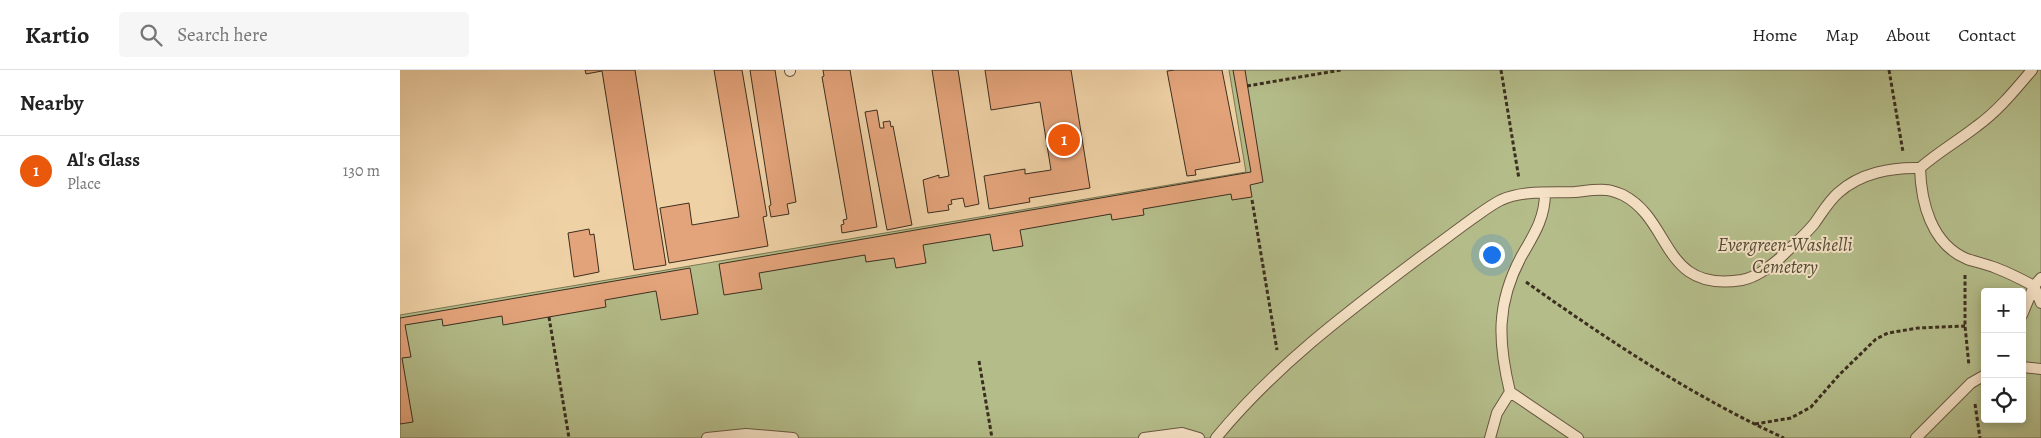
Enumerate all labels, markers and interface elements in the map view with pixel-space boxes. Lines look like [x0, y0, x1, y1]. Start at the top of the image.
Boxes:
search box [119, 12, 469, 57]
text: Kartio [25, 19, 89, 51]
icon: search [137, 21, 165, 49]
text: Search here [177, 22, 268, 48]
text: Home [1752, 23, 1797, 47]
text: Map [1825, 23, 1858, 47]
text: About [1886, 23, 1930, 47]
text: Contact [1958, 23, 2016, 47]
text: Nearby [20, 89, 83, 117]
pin: 1 [1048, 121, 1080, 159]
text: Al's Glass [67, 147, 140, 173]
text: 1 [33, 160, 39, 182]
text: 130 m [343, 160, 380, 182]
text: Place [67, 173, 101, 195]
park label: Evergreen-Washelli Cemetery [1718, 232, 1852, 280]
your location [1479, 242, 1505, 268]
map controls [1981, 288, 2026, 423]
button: + [1981, 288, 2026, 333]
button: − [1981, 333, 2026, 378]
button: locate [1981, 378, 2026, 423]

